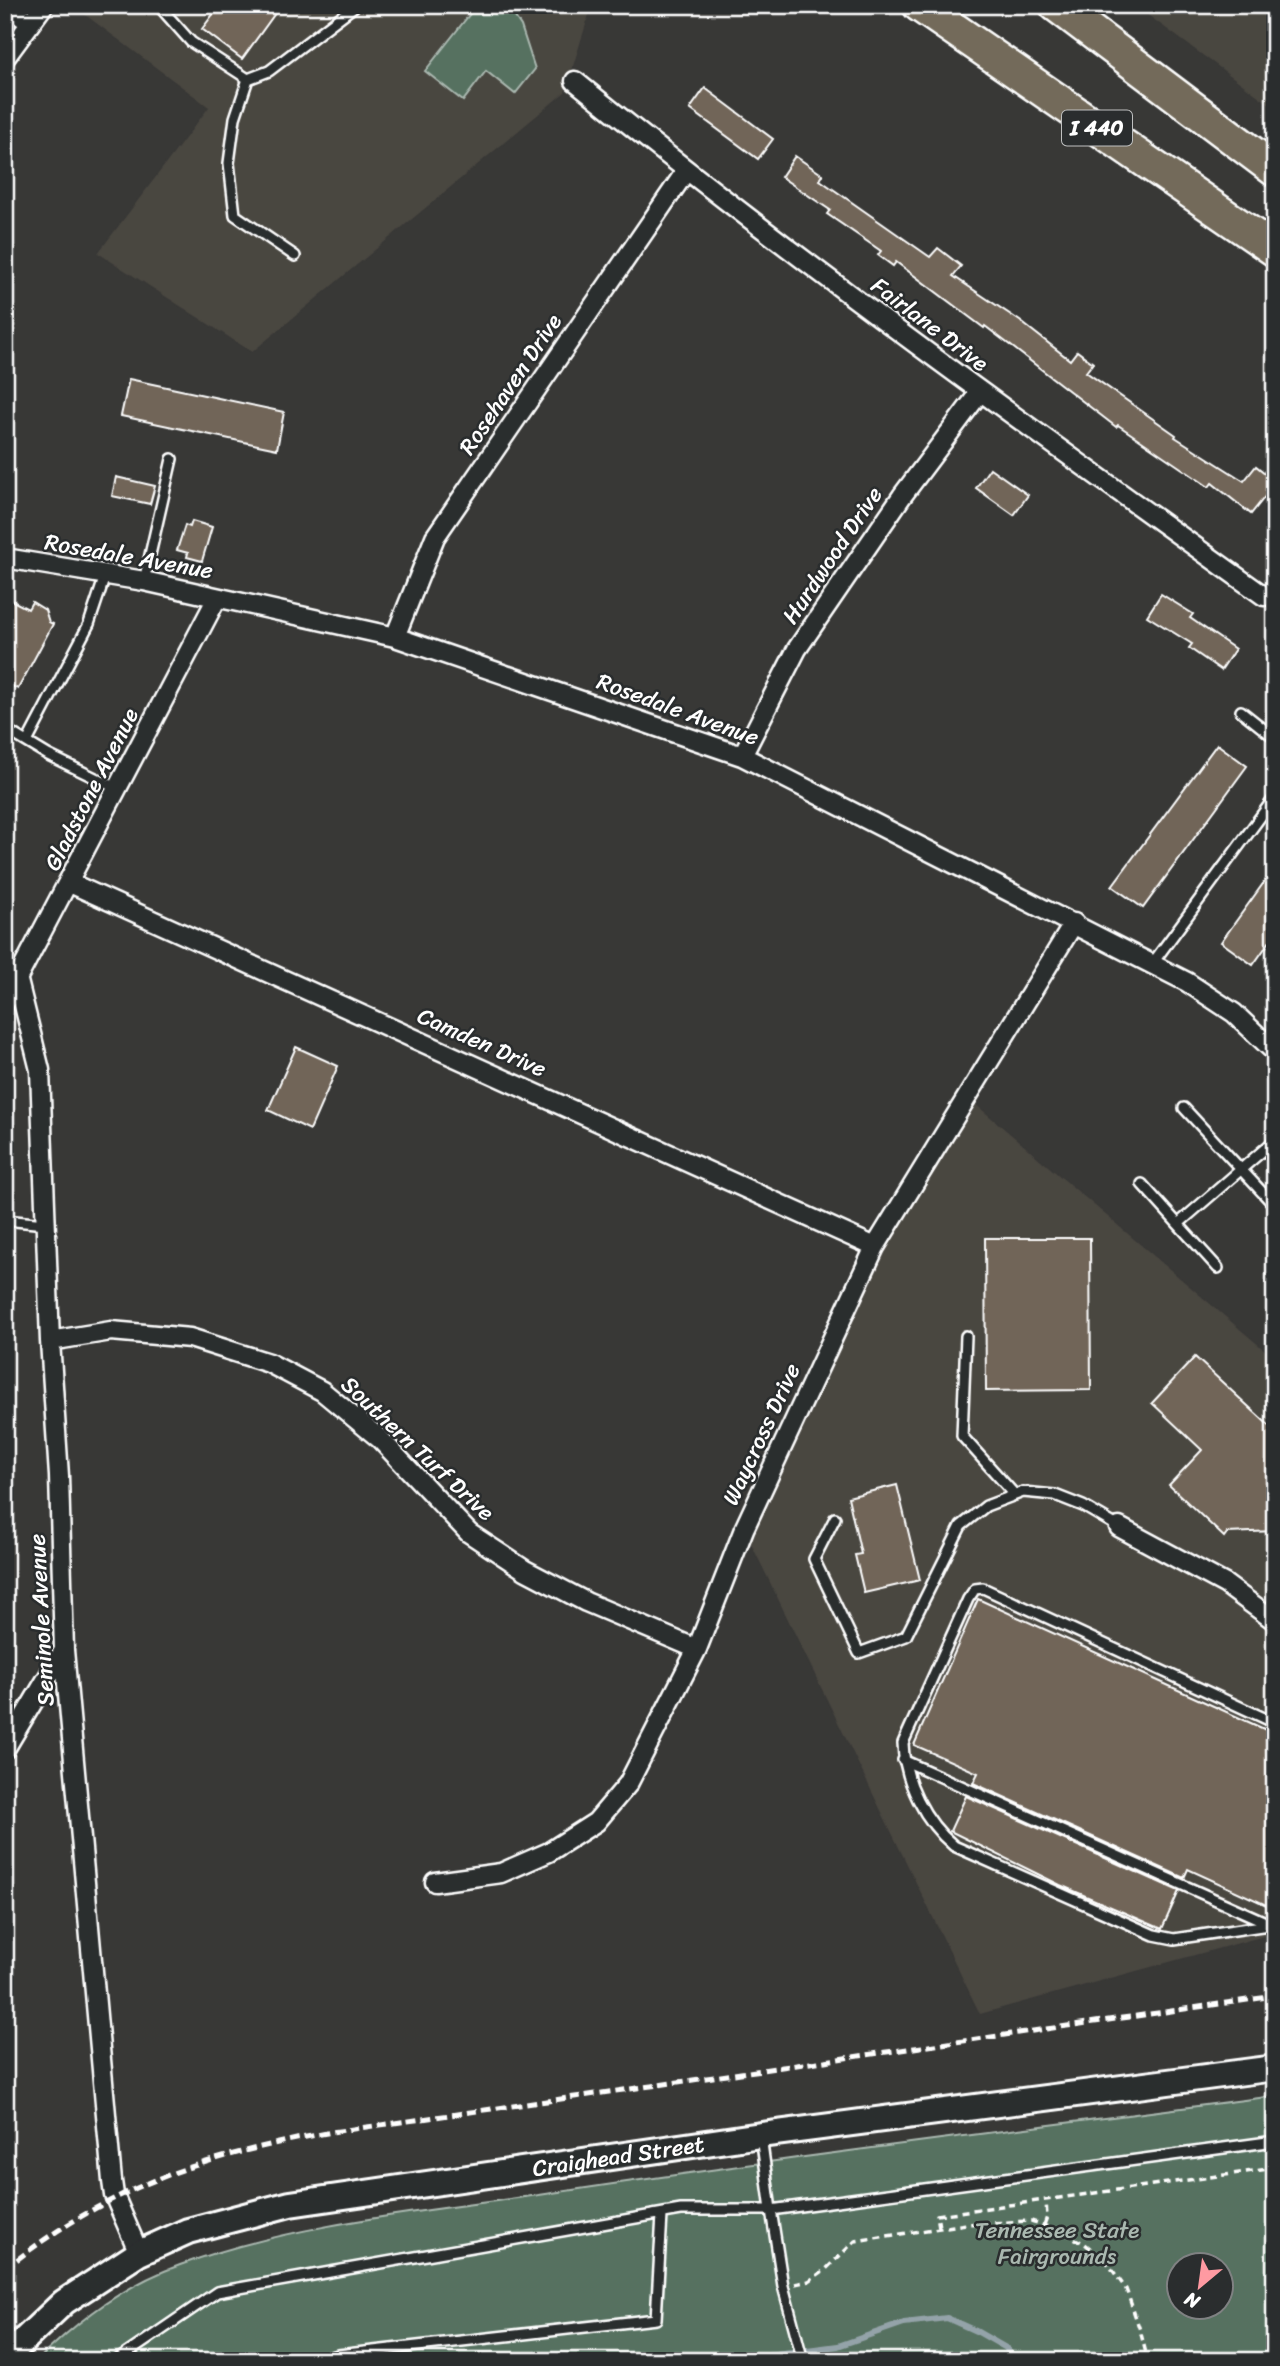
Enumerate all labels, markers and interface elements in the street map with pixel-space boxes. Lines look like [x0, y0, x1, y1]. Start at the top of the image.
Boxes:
road number: I 440 [1062, 110, 1132, 146]
street label: Fairlane Drive [862, 266, 998, 383]
street label: Rosehaven Drive [448, 305, 573, 464]
street label: Hurdwood Drive [771, 478, 894, 633]
street label: Rosedale Avenue [42, 522, 216, 591]
street label: Rosedale Avenue [591, 661, 765, 758]
street label: Gladstone Avenue [33, 700, 150, 878]
street label: Camden Drive [410, 996, 553, 1089]
street label: Waycross Drive [711, 1356, 812, 1512]
street label: Southern Turf Drive [331, 1365, 504, 1531]
street label: Seminole Avenue [17, 1533, 66, 1707]
street label: Craighead Street [530, 2124, 707, 2189]
park label: Tennessee State Fairgrounds [975, 2210, 1139, 2277]
north arrow [1164, 2250, 1234, 2320]
text: N [1178, 2282, 1207, 2319]

